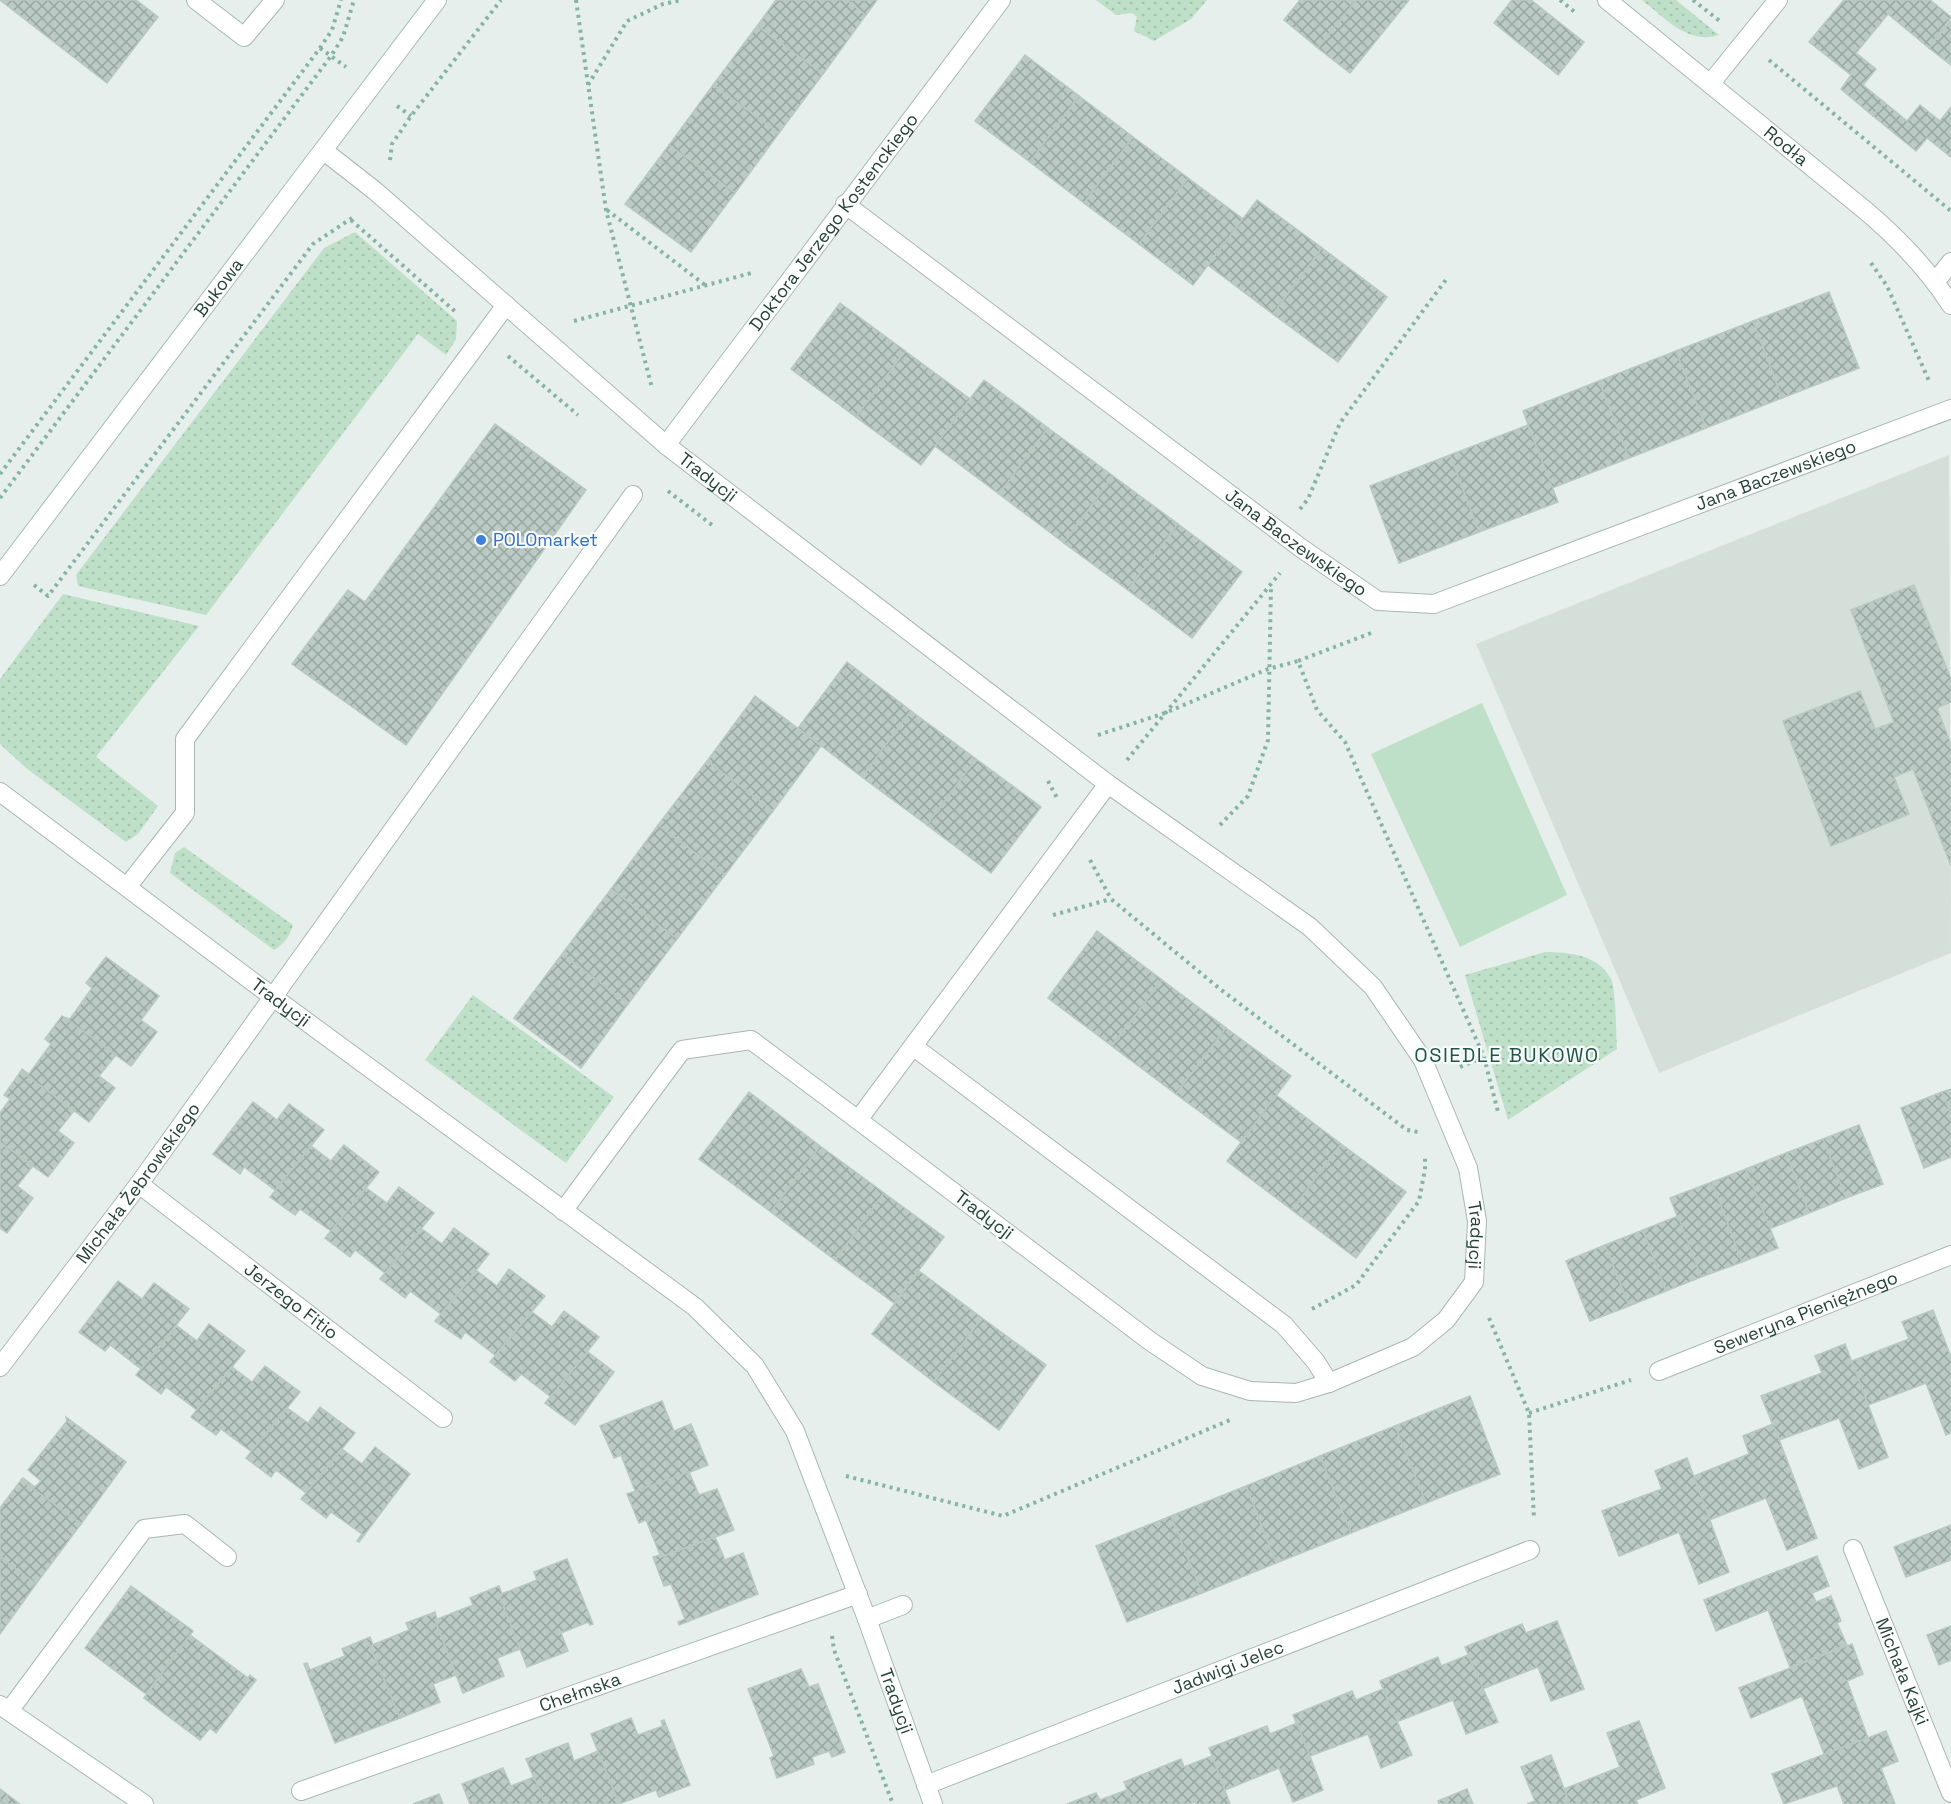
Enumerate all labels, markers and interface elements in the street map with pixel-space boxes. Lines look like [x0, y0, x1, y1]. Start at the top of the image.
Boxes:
street label: Doktora Jerzego Kostenckiego [744, 108, 923, 335]
street label: Rodła [1759, 120, 1813, 171]
street label: Bukowa [189, 253, 248, 321]
street label: Jana Baczewskiego [1692, 434, 1859, 515]
street label: Tradycji [674, 447, 742, 507]
street label: Jana Baczewskiego [1221, 483, 1372, 601]
place label: POLOmarket [493, 528, 598, 551]
marker: POLOmarket [474, 533, 488, 547]
street label: Tradycji [247, 973, 315, 1032]
district label: OSIEDLE BUKOWO [1414, 1042, 1600, 1068]
street label: Michała Żebrowskiego [71, 1098, 205, 1268]
street label: Tradycji [950, 1185, 1018, 1244]
street label: Tradycji [1463, 1199, 1489, 1270]
street label: Jerzego Fitio [240, 1257, 343, 1344]
street label: Seweryna Pieniężnego [1710, 1265, 1901, 1359]
street label: Michała Kajki [1871, 1614, 1935, 1728]
street label: Jadwigi Jelec [1169, 1635, 1287, 1699]
street label: Tradycji [874, 1665, 919, 1737]
street label: Chełmska [536, 1667, 624, 1717]

